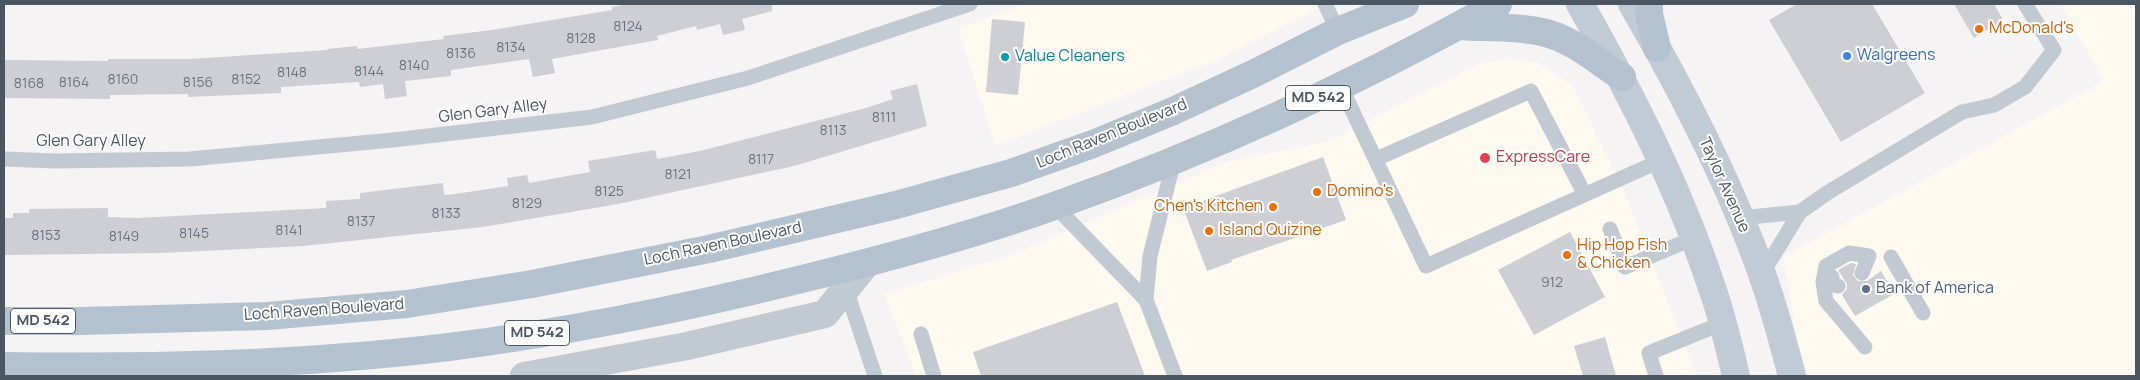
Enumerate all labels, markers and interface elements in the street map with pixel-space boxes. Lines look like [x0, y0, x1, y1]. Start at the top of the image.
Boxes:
house number: 8124 [613, 19, 643, 35]
place label: McDonald's [1989, 19, 2074, 39]
marker: McDonald's [1973, 23, 1985, 35]
house number: 8128 [566, 31, 596, 47]
house number: 8134 [496, 40, 526, 56]
house number: 8136 [446, 46, 476, 62]
place label: Walgreens [1857, 46, 1935, 66]
place label: Value Cleaners [1015, 47, 1125, 67]
marker: Walgreens [1841, 50, 1853, 62]
marker: Value Cleaners [999, 51, 1011, 63]
house number: 8140 [399, 58, 429, 74]
house number: 8144 [354, 64, 384, 80]
house number: 8148 [277, 65, 307, 81]
house number: 8160 [108, 72, 138, 88]
house number: 8152 [231, 72, 261, 88]
house number: 8164 [59, 75, 89, 91]
house number: 8156 [183, 75, 213, 91]
house number: 8168 [14, 76, 44, 92]
road number: MD 542 [1286, 86, 1350, 110]
street label: Glen Gary Alley [437, 95, 549, 127]
street label: Loch Raven Boulevard [1034, 95, 1190, 173]
house number: 8111 [872, 110, 896, 126]
house number: 8113 [820, 123, 846, 139]
street label: Glen Gary Alley [36, 132, 146, 152]
street label: Taylor Avenue [1694, 134, 1754, 236]
place label: ExpressCare [1496, 148, 1590, 168]
marker: ExpressCare [1478, 151, 1492, 165]
house number: 8117 [748, 152, 774, 168]
house number: 8121 [664, 167, 692, 183]
place label: Domino's [1327, 182, 1393, 202]
house number: 8125 [594, 184, 624, 200]
marker: Domino's [1311, 186, 1323, 198]
house number: 8129 [512, 196, 542, 212]
place label: Chen's Kitchen [1154, 197, 1263, 217]
marker: Chen's Kitchen [1267, 201, 1279, 213]
house number: 8133 [431, 206, 461, 222]
house number: 8137 [347, 214, 375, 230]
street label: Loch Raven Boulevard [642, 218, 804, 270]
place label: Island Quizine [1219, 221, 1322, 241]
house number: 8141 [275, 223, 303, 239]
marker: Island Quizine [1203, 225, 1215, 237]
house number: 8145 [179, 226, 209, 242]
house number: 8153 [31, 228, 61, 244]
house number: 8149 [109, 229, 139, 245]
place label: Hip Hop Fish & Chicken [1577, 236, 1667, 274]
marker: Hip Hop Fish & Chicken [1561, 249, 1573, 261]
house number: 912 [1541, 275, 1563, 291]
place label: Bank of America [1876, 279, 1994, 299]
marker: Bank of America [1860, 283, 1872, 295]
street label: Loch Raven Boulevard [243, 295, 405, 325]
road number: MD 542 [10, 308, 76, 334]
road number: MD 542 [504, 320, 570, 346]

